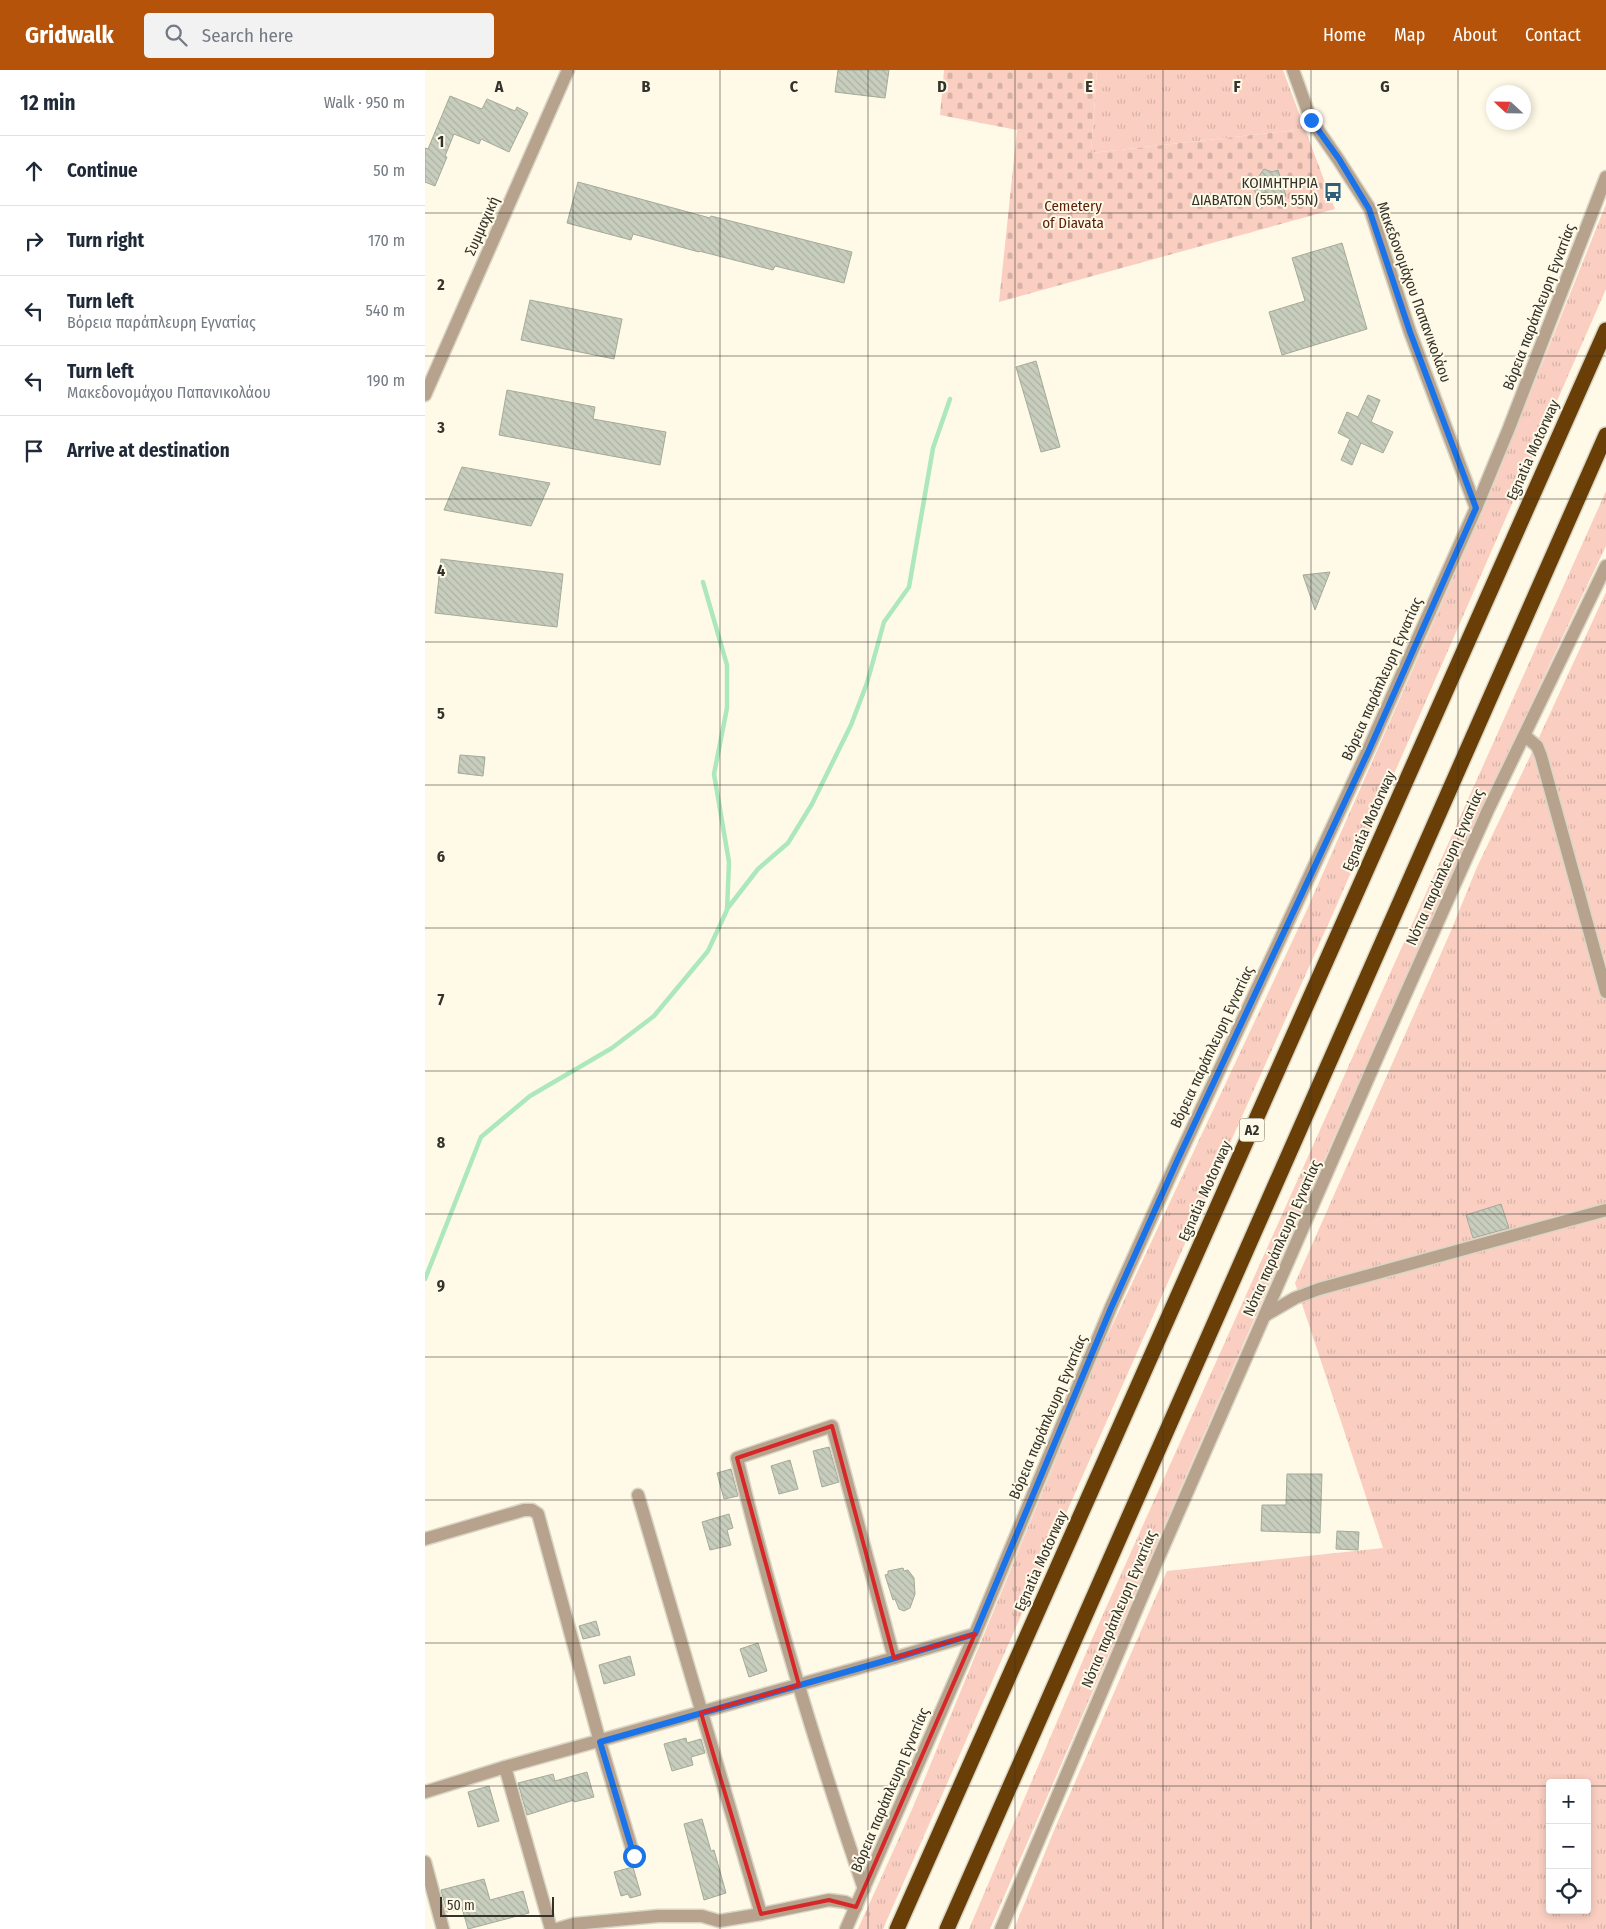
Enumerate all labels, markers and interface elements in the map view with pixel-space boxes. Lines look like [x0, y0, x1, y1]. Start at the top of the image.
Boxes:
search box [144, 13, 494, 58]
text: Gridwalk [25, 21, 114, 49]
icon: search [162, 21, 190, 49]
text: Search here [202, 24, 293, 47]
text: Home [1323, 24, 1366, 46]
text: Map [1394, 24, 1425, 46]
text: About [1453, 24, 1497, 46]
text: Contact [1525, 24, 1581, 46]
text: A [494, 77, 504, 96]
text: B [642, 77, 651, 96]
text: C [790, 77, 799, 96]
text: D [937, 77, 947, 96]
text: E [1085, 77, 1093, 96]
text: F [1233, 77, 1241, 96]
text: G [1380, 77, 1390, 96]
north arrow [1486, 85, 1531, 130]
text: 12 min [20, 90, 75, 116]
text: Walk · 950 m [324, 93, 405, 112]
route end [1300, 109, 1323, 132]
text: 1 [438, 132, 444, 151]
icon: ahead [20, 157, 48, 185]
text: Continue [67, 159, 138, 182]
text: 50 m [373, 161, 405, 180]
place label: ΚΟΙΜΗΤΗΡΙΑ ΔΙΑΒΑΤΩΝ (55Μ, 55Ν) [1192, 174, 1318, 209]
bus stop icon: ΚΟΙΜΗΤΗΡΙΑ ΔΙΑΒΑΤΩΝ (55Μ, 55Ν) [1322, 181, 1344, 203]
street label: Συμμαχική [461, 194, 503, 258]
park label: Cemetery of Diavata [1042, 197, 1104, 232]
street label: Μακεδονομάχου Παπανικολάου [1373, 199, 1455, 385]
street label: Βόρεια παράπλευρη Εγνατίας [1499, 221, 1579, 393]
icon: right [20, 227, 48, 255]
text: Turn right [67, 229, 144, 252]
text: 170 m [368, 231, 405, 250]
text: 2 [436, 275, 445, 294]
text: Turn left [67, 290, 134, 313]
icon: left [20, 297, 48, 325]
text: 540 m [366, 301, 405, 320]
text: Βόρεια παράπλευρη Εγνατίας [67, 313, 256, 332]
text: Turn left [67, 360, 134, 383]
icon: left [20, 367, 48, 395]
text: 190 m [367, 371, 405, 390]
text: Μακεδονομάχου Παπανικολάου [67, 383, 271, 402]
street label: Egnatia Motorway [1503, 397, 1563, 503]
text: 3 [436, 418, 445, 437]
icon: arrive [20, 437, 48, 465]
text: Arrive at destination [67, 439, 230, 462]
text: 4 [437, 561, 445, 580]
street label: Βόρεια παράπλευρη Εγνατίας [1338, 594, 1426, 763]
text: 5 [437, 704, 445, 723]
street label: Egnatia Motorway [1339, 768, 1399, 874]
street label: Νότια παράπλευρη Εγνατίας [1402, 785, 1488, 948]
text: 6 [437, 847, 445, 866]
street label: Βόρεια παράπλευρη Εγνατίας [1166, 962, 1258, 1131]
text: 7 [438, 990, 445, 1009]
road number: Α2 [1239, 1118, 1265, 1142]
text: 8 [437, 1133, 446, 1152]
street label: Egnatia Motorway [1175, 1138, 1235, 1244]
street label: Νότια παράπλευρη Εγνατίας [1239, 1156, 1325, 1319]
text: 9 [437, 1276, 445, 1295]
street label: Βόρεια παράπλευρη Εγνατίας [1005, 1331, 1091, 1502]
street label: Egnatia Motorway [1011, 1508, 1071, 1614]
street label: Νότια παράπλευρη Εγνατίας [1078, 1527, 1161, 1690]
street label: Βόρεια παράπλευρη Εγνατίας [847, 1704, 933, 1875]
map controls [1546, 1779, 1591, 1914]
button: + [1546, 1779, 1591, 1824]
button: − [1546, 1824, 1591, 1869]
route start [623, 1845, 646, 1868]
button: locate [1546, 1869, 1591, 1914]
scale bar [440, 1894, 554, 1917]
text: 50 m [447, 1897, 475, 1914]

